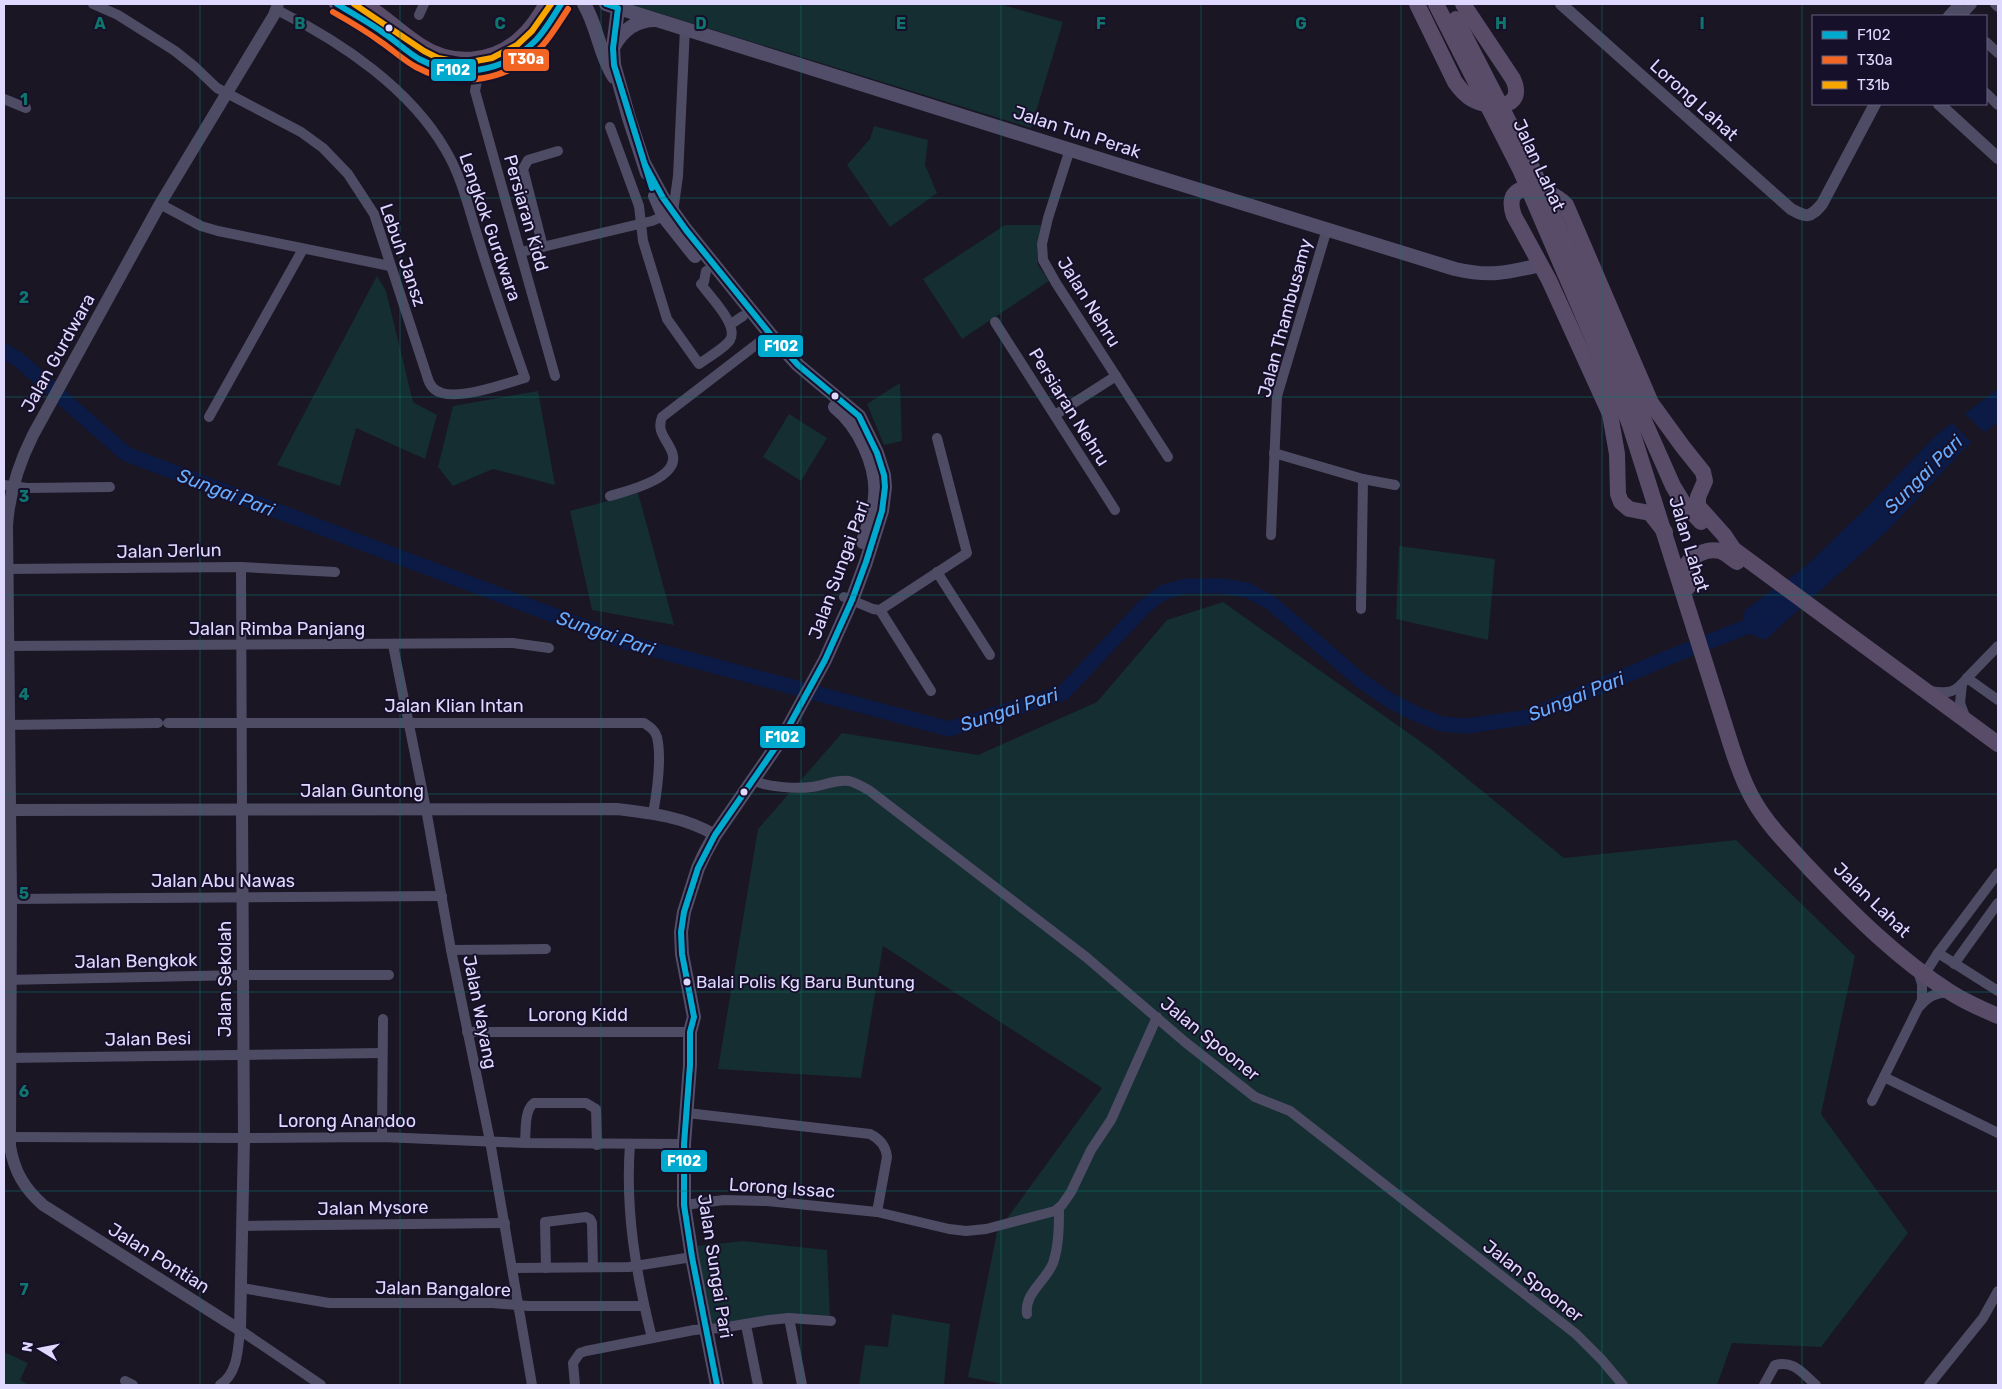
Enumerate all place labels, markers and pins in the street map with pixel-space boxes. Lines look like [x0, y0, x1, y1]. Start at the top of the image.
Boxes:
unlabelled marker [384, 23, 394, 33]
unlabelled marker [830, 391, 840, 401]
unlabelled marker [739, 787, 749, 797]
place label: Balai Polis Kg Baru Buntung [696, 972, 915, 992]
marker: Balai Polis Kg Baru Buntung [682, 977, 692, 987]

